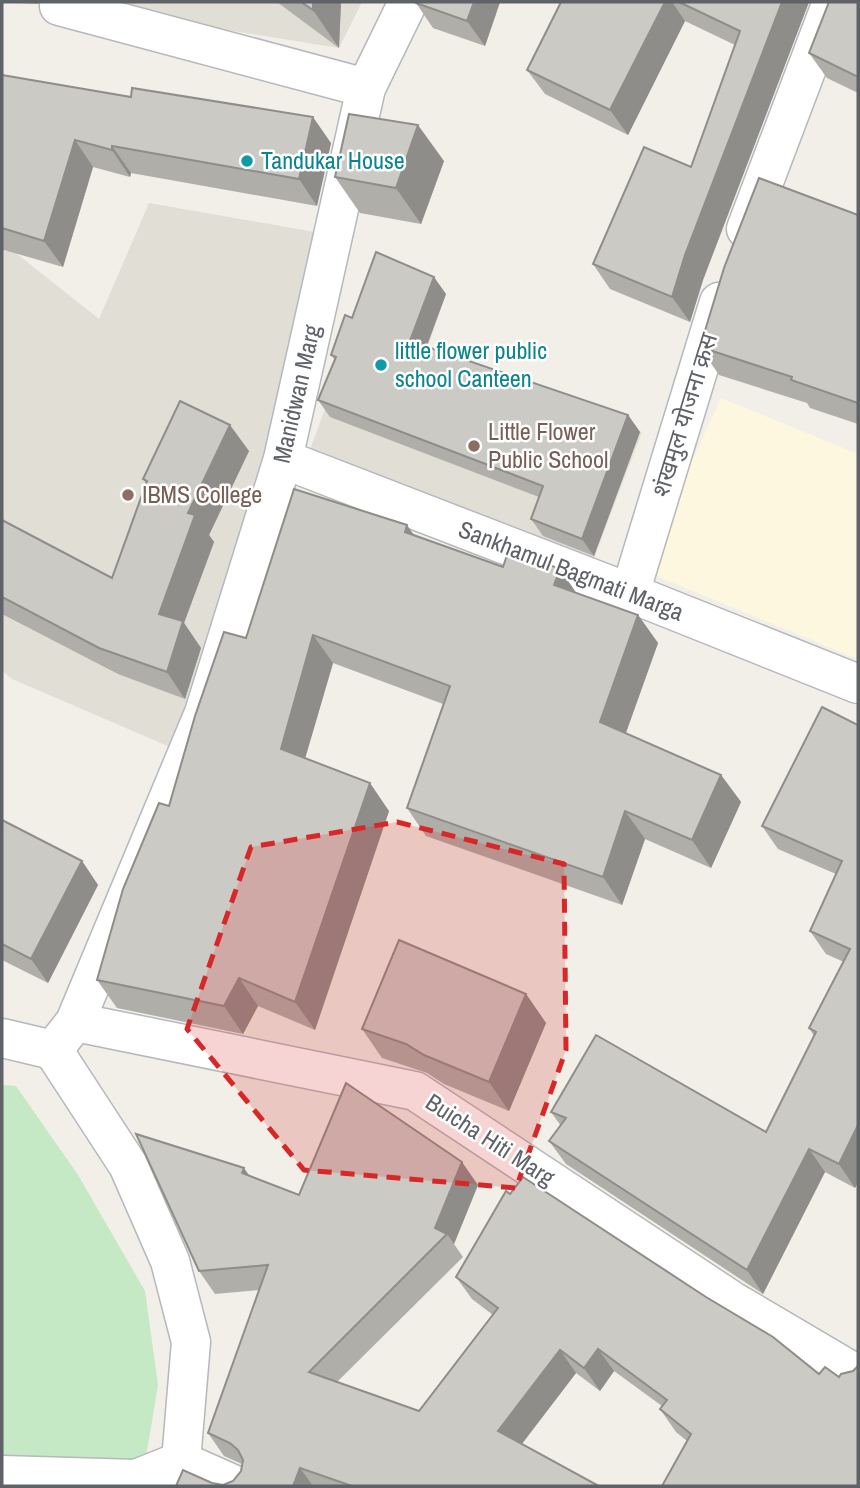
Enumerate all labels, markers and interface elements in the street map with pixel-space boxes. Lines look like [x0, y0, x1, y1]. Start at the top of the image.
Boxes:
place label: Tandukar House [261, 144, 405, 176]
marker: Tandukar House [239, 153, 255, 169]
street label: Manidwan Marg [265, 321, 327, 466]
street label: शंखमुल योजना क्रस [644, 328, 724, 501]
place label: little flower public school Canteen [395, 334, 547, 394]
marker: little flower public school Canteen [373, 357, 389, 373]
place label: Little Flower Public School [488, 415, 608, 475]
marker: Little Flower Public School [466, 438, 482, 454]
place label: IBMS College [142, 478, 262, 510]
marker: IBMS College [120, 487, 136, 503]
street label: Sankhamul Bagmati Marga [454, 512, 688, 628]
street label: Buicha Hiti Marg [420, 1086, 561, 1193]

